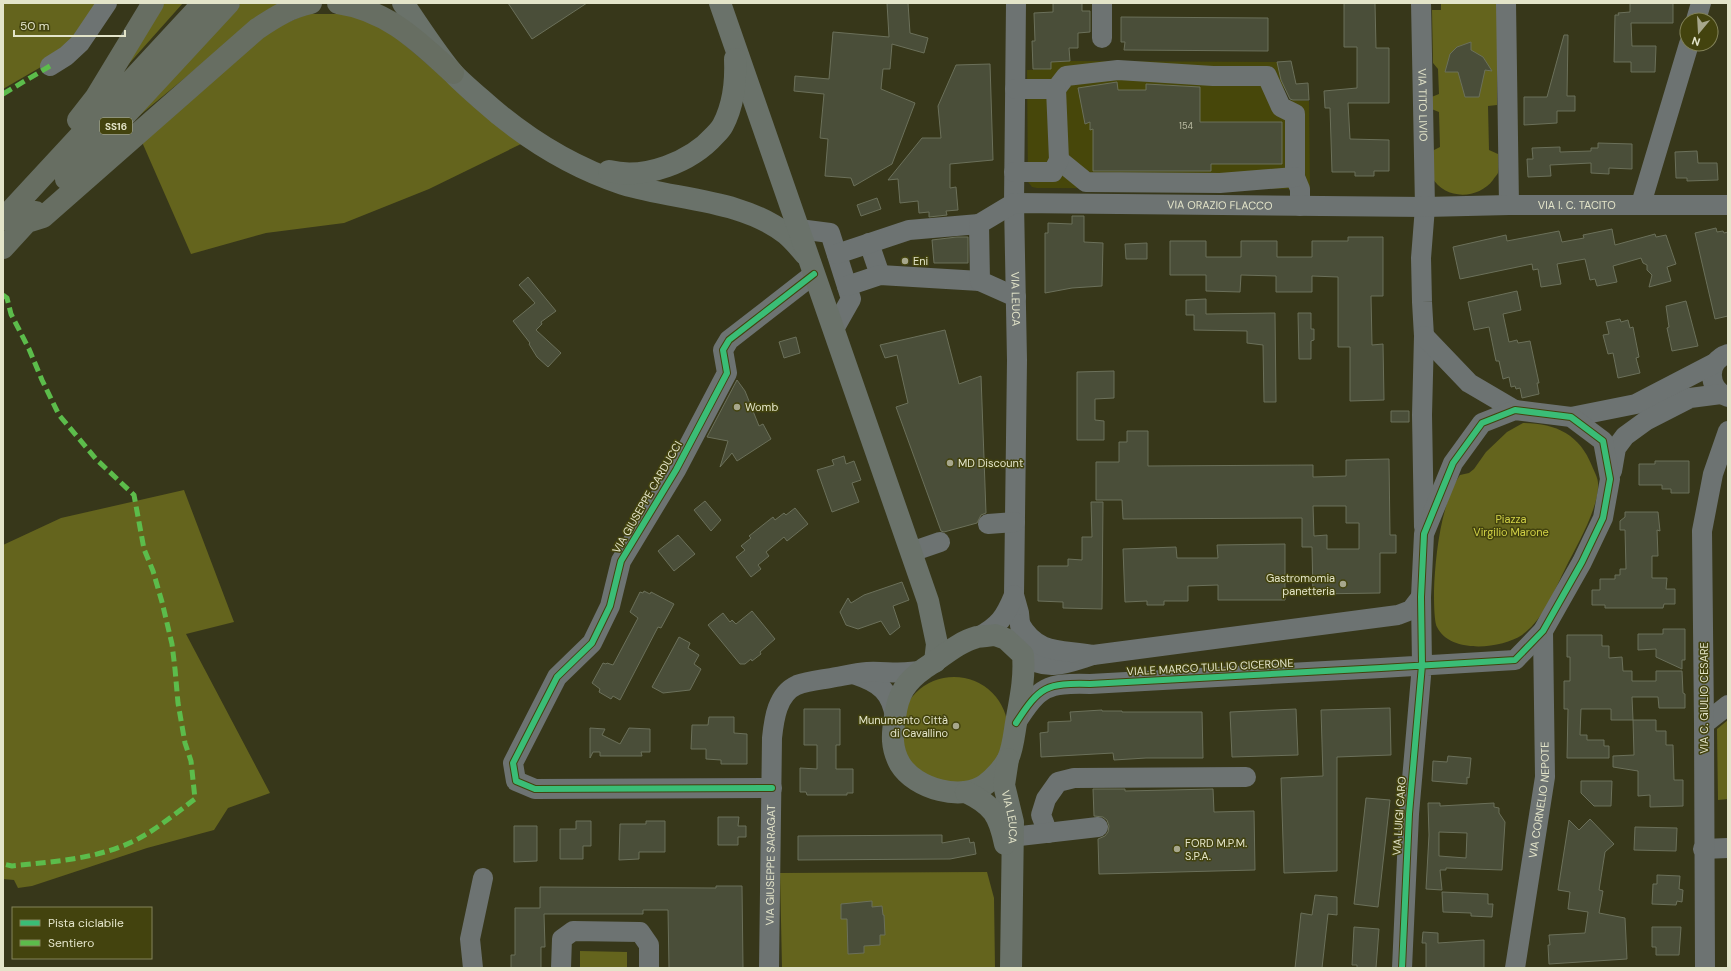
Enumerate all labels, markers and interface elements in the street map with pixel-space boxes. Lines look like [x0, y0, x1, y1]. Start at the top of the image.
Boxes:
scale bar [14, 12, 125, 38]
north arrow [1679, 12, 1719, 52]
text: 50 m [20, 18, 49, 34]
text: N [1690, 34, 1702, 49]
street label: VIA TITO LIVIO [1415, 68, 1431, 142]
road number: SS16 [100, 118, 132, 134]
house number: 154 [1179, 120, 1193, 132]
street label: VIA ORAZIO FLACCO [1167, 197, 1273, 213]
street label: VIA I. C. TACITO [1538, 198, 1616, 212]
place label: Eni [913, 254, 928, 268]
marker: Eni [900, 256, 910, 266]
street label: VIA LEUCA [1008, 272, 1023, 326]
place label: Womb [745, 400, 778, 414]
marker: Womb [732, 402, 742, 412]
street label: VIA GIUSEPPE CARDUCCI [609, 438, 685, 556]
place label: MD Discount [958, 456, 1023, 470]
marker: MD Discount [945, 458, 955, 468]
park label: Piazza Virgilio Marone [1473, 512, 1549, 539]
place label: Gastromomia panetteria [1266, 571, 1335, 598]
marker: Gastromomia panetteria [1338, 579, 1348, 589]
street label: VIA C. GIULIO CESARE [1697, 642, 1711, 754]
street label: VIALE MARCO TULLIO CICERONE [1126, 656, 1294, 678]
place label: Munumento Città di Cavallino [859, 713, 948, 740]
marker: Munumento Città di Cavallino [951, 721, 961, 731]
street label: VIA CORNELIO NEPOTE [1525, 741, 1552, 859]
street label: VIA LUIGI CARO [1389, 776, 1409, 856]
street label: VIA LEUCA [998, 789, 1020, 844]
street label: VIA GIUSEPPE SARAGAT [763, 804, 778, 926]
place label: FORD M.P.M. S.P.A. [1185, 836, 1247, 863]
marker: FORD M.P.M. S.P.A. [1172, 844, 1182, 854]
legend [12, 907, 152, 959]
text: Pista ciclabile [48, 915, 124, 931]
text: Sentiero [48, 935, 94, 951]

